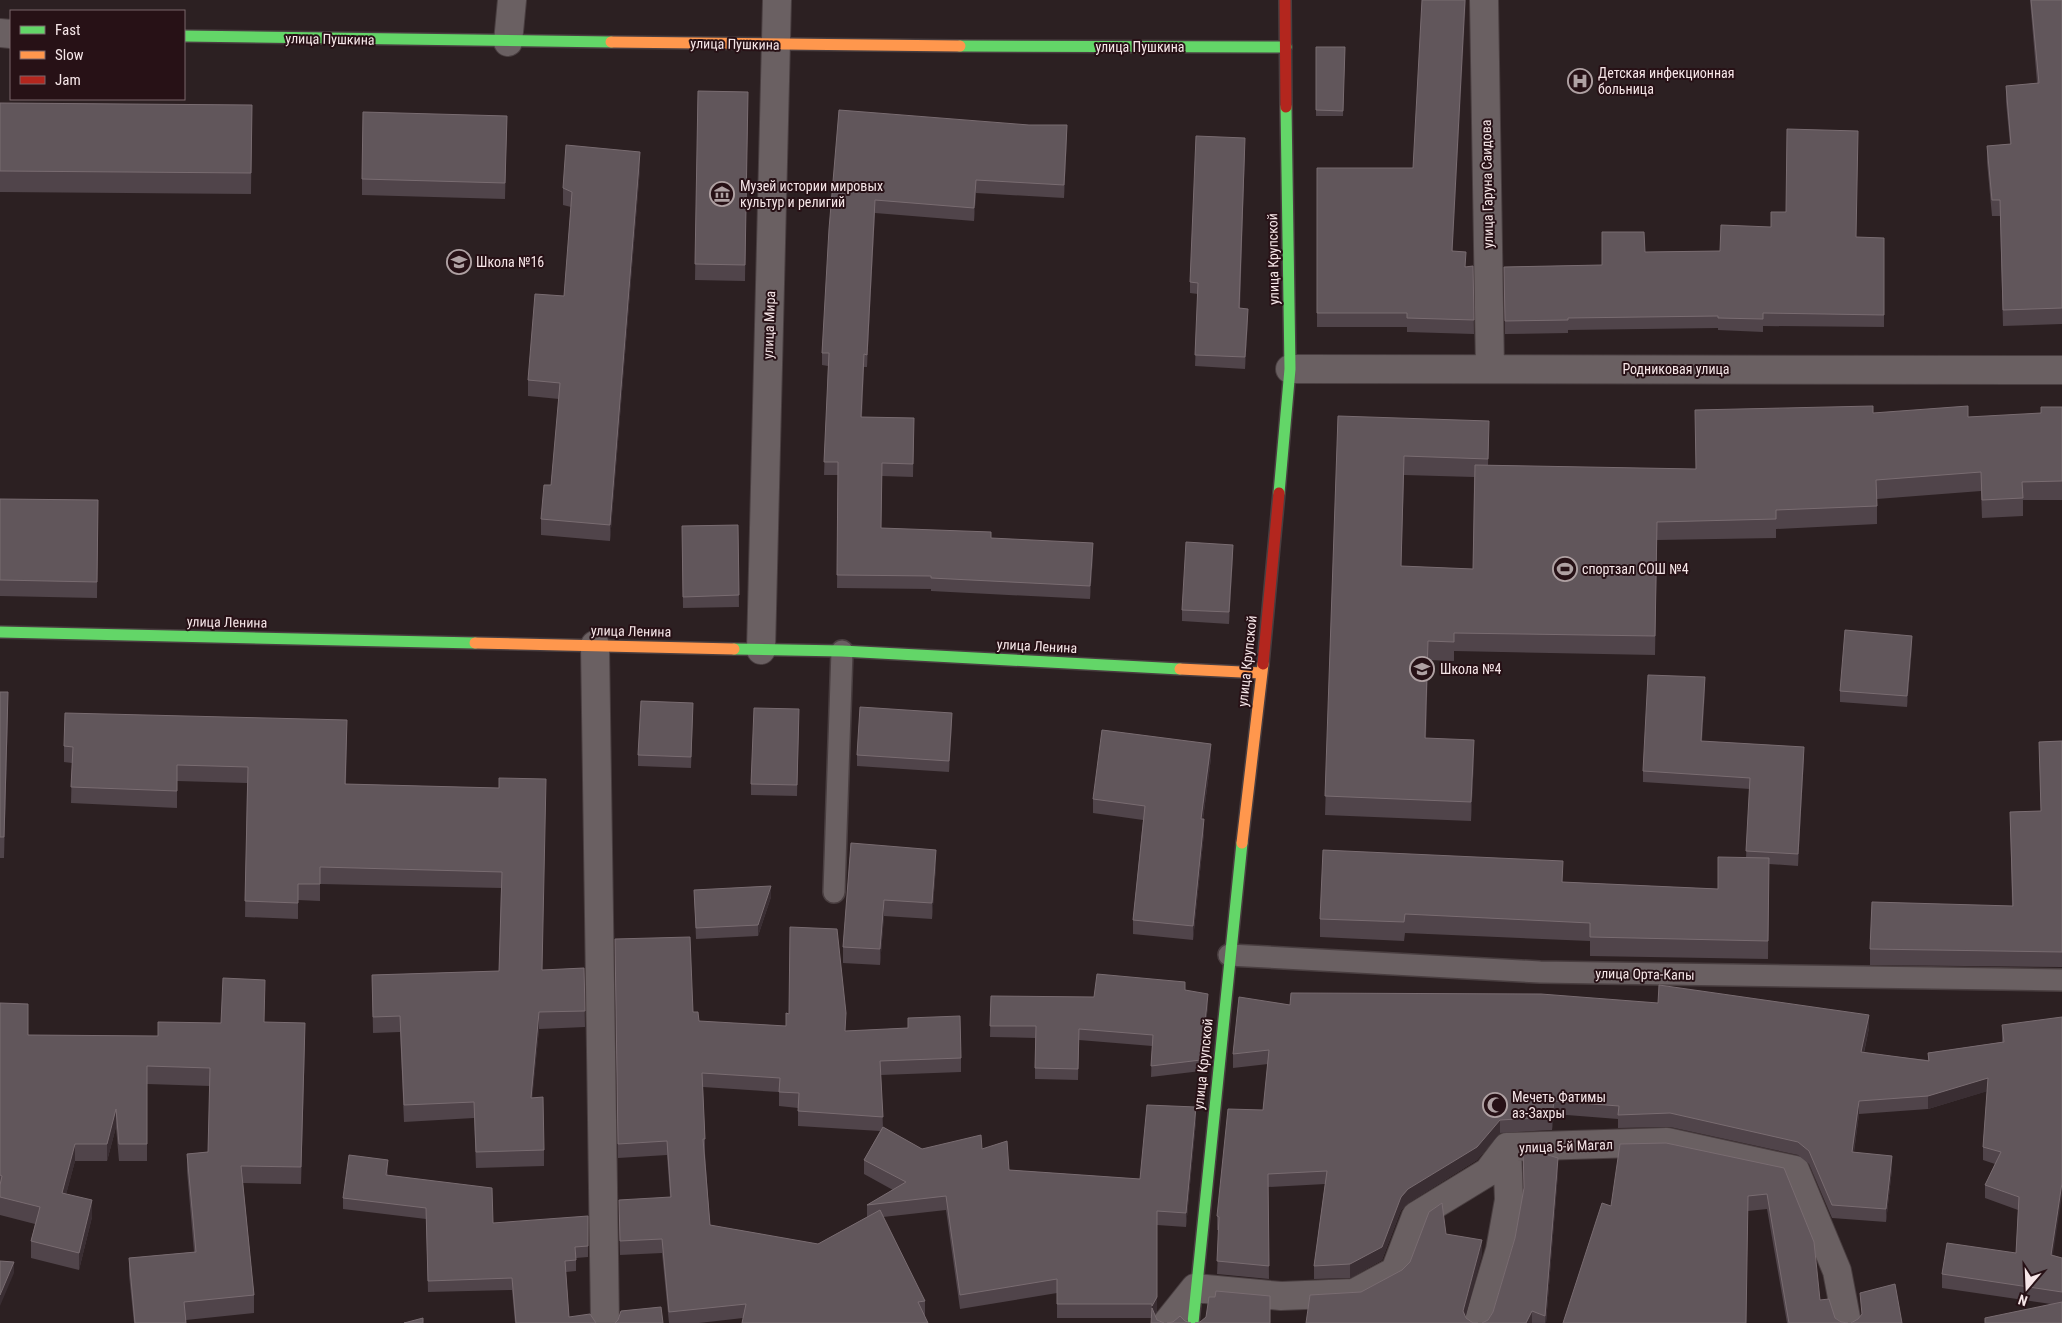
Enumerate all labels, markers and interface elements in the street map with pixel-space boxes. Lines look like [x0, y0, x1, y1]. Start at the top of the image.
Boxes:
legend [10, 10, 185, 100]
text: Fast [55, 21, 80, 39]
street label: улица Пушкина [285, 30, 375, 48]
street label: улица Пушкина [690, 35, 780, 53]
street label: улица Пушкина [1095, 39, 1185, 55]
text: Slow [55, 46, 84, 64]
place label: Детская инфекционная больница [1598, 65, 1735, 97]
hospital icon: Детская инфекционная больница [1567, 68, 1593, 94]
text: Jam [55, 71, 81, 89]
street label: улица Гаруна Саидова [1478, 119, 1496, 249]
place label: Музей истории мировых культур и религий [740, 178, 883, 210]
museum icon: Музей истории мировых культур и религий [709, 181, 735, 207]
street label: улица Крупской [1264, 213, 1282, 305]
school or university icon: Школа №16 [446, 249, 472, 275]
place label: Школа №16 [476, 254, 544, 270]
street label: улица Мира [760, 291, 778, 359]
street label: Родниковая улица [1622, 361, 1730, 377]
sports icon: спортзал СОШ №4 [1552, 556, 1578, 582]
place label: спортзал СОШ №4 [1582, 561, 1689, 577]
street label: улица Ленина [187, 613, 267, 631]
street label: улица Крупской [1234, 615, 1260, 707]
street label: улица Ленина [591, 622, 671, 640]
street label: улица Ленина [996, 636, 1078, 656]
school or university icon: Школа №4 [1409, 656, 1435, 682]
place label: Школа №4 [1440, 661, 1501, 677]
street label: улица Орта-Капы [1595, 965, 1695, 983]
street label: улица Крупской [1190, 1018, 1216, 1110]
place label: Мечеть Фатимы аз-Захры [1512, 1089, 1606, 1121]
mosque icon: Мечеть Фатимы аз-Захры [1482, 1092, 1508, 1118]
street label: улица 5-й Магал [1519, 1136, 1613, 1156]
north arrow [2002, 1263, 2052, 1313]
text: N [2016, 1291, 2029, 1309]

